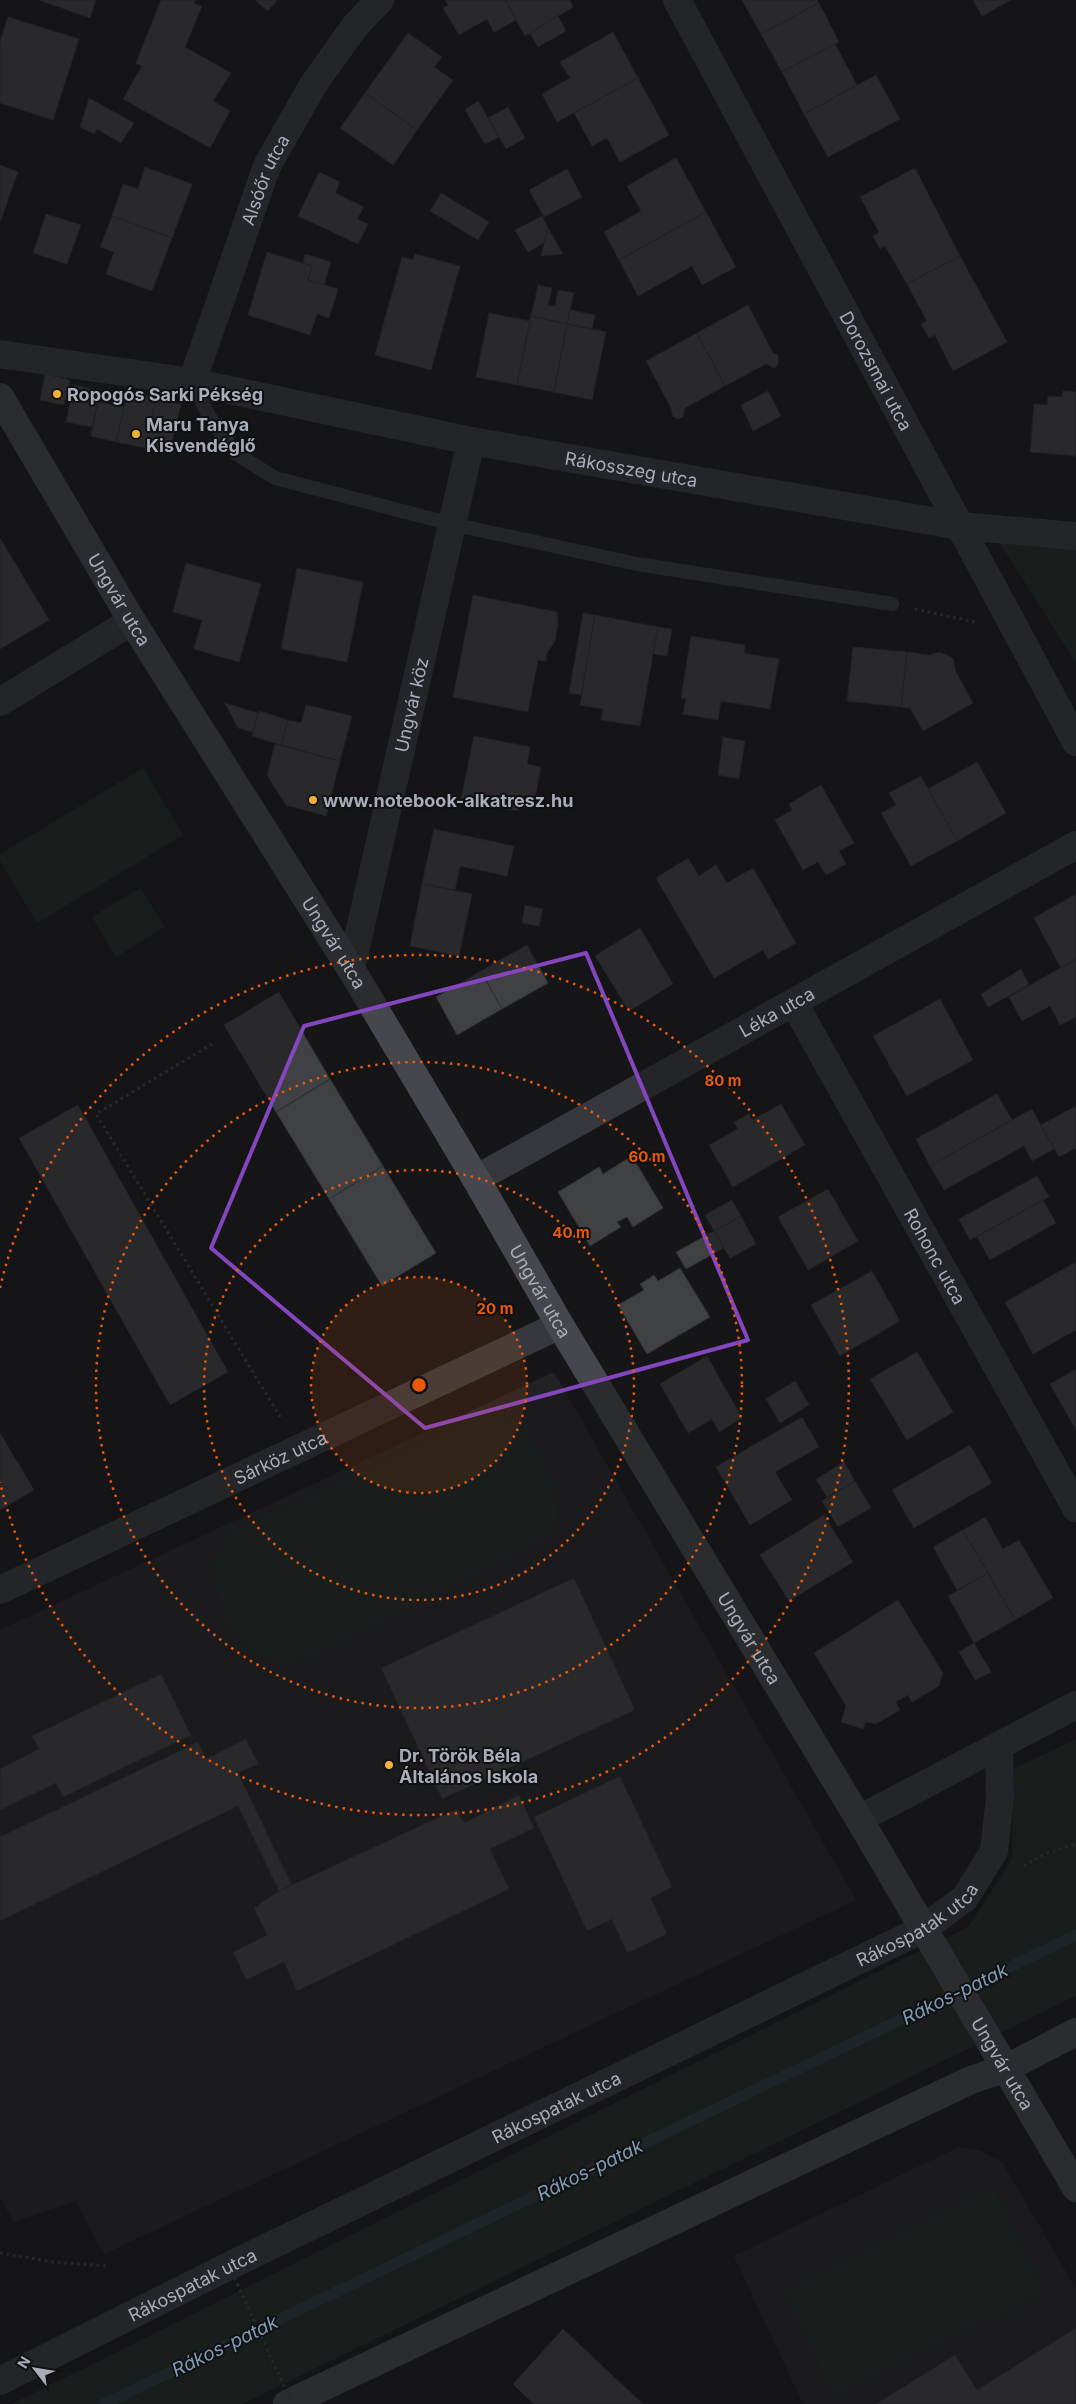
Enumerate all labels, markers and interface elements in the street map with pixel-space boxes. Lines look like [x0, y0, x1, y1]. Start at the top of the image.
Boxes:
street label: Alsóőr utca [237, 131, 293, 228]
street label: Dorozsmai utca [836, 307, 917, 434]
place label: Ropogós Sarki Pékség [67, 384, 263, 405]
marker: Ropogós Sarki Pékség [51, 388, 63, 400]
place label: Maru Tanya Kisvendéglő [146, 414, 256, 456]
marker: Maru Tanya Kisvendéglő [130, 428, 142, 440]
street label: Rákosszeg utca [564, 447, 699, 491]
street label: Ungvár utca [84, 549, 155, 649]
street label: Ungvár köz [390, 655, 432, 754]
place label: www.notebook-alkatresz.hu [323, 790, 573, 811]
marker: www.notebook-alkatresz.hu [307, 794, 319, 806]
street label: Ungvár utca [298, 893, 371, 992]
street label: Léka utca [735, 982, 818, 1041]
text: 80 m [704, 1071, 742, 1090]
text: 60 m [628, 1147, 666, 1166]
street label: Rohonc utca [900, 1205, 971, 1308]
text: 40 m [552, 1223, 590, 1242]
street label: Ungvár utca [506, 1241, 576, 1342]
text: 20 m [477, 1299, 513, 1318]
centre of rings [410, 1376, 428, 1394]
street label: Sárköz utca [230, 1426, 330, 1488]
street label: Ungvár utca [714, 1588, 785, 1688]
place label: Dr. Török Béla Általános Iskola [399, 1745, 538, 1787]
marker: Dr. Török Béla Általános Iskola [383, 1759, 395, 1771]
street label: Rákospatak utca [853, 1879, 982, 1970]
water label: Rákos-patak [898, 1958, 1012, 2030]
street label: Ungvár utca [967, 2013, 1038, 2114]
street label: Rákospatak utca [488, 2067, 624, 2147]
water label: Rákos-patak [533, 2134, 647, 2206]
street label: Rákospatak utca [125, 2244, 260, 2325]
water label: Rákos-patak [168, 2310, 282, 2382]
north arrow [10, 2344, 60, 2394]
text: N [13, 2353, 33, 2371]

